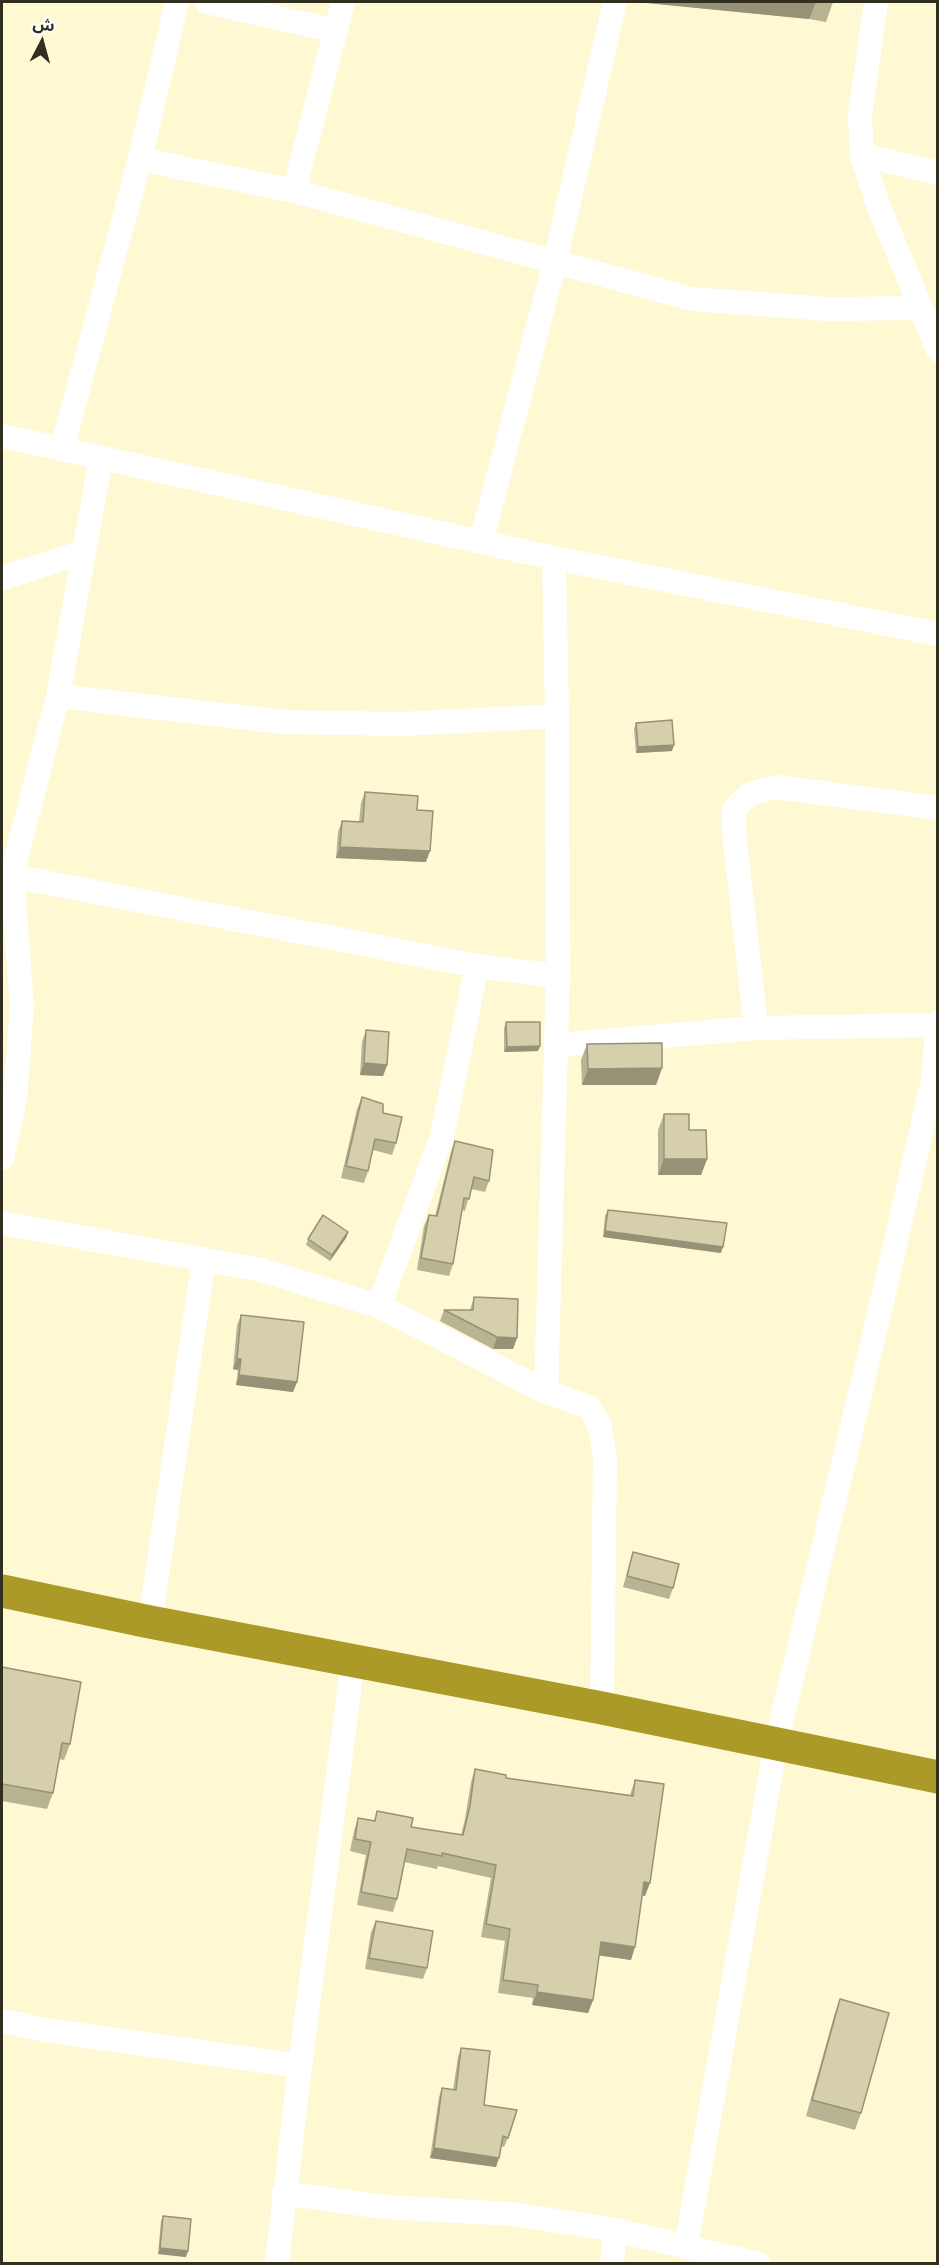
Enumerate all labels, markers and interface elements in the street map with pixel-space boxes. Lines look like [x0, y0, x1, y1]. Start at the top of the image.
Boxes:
north arrow [12, 12, 72, 72]
text: ش [32, 14, 56, 34]

